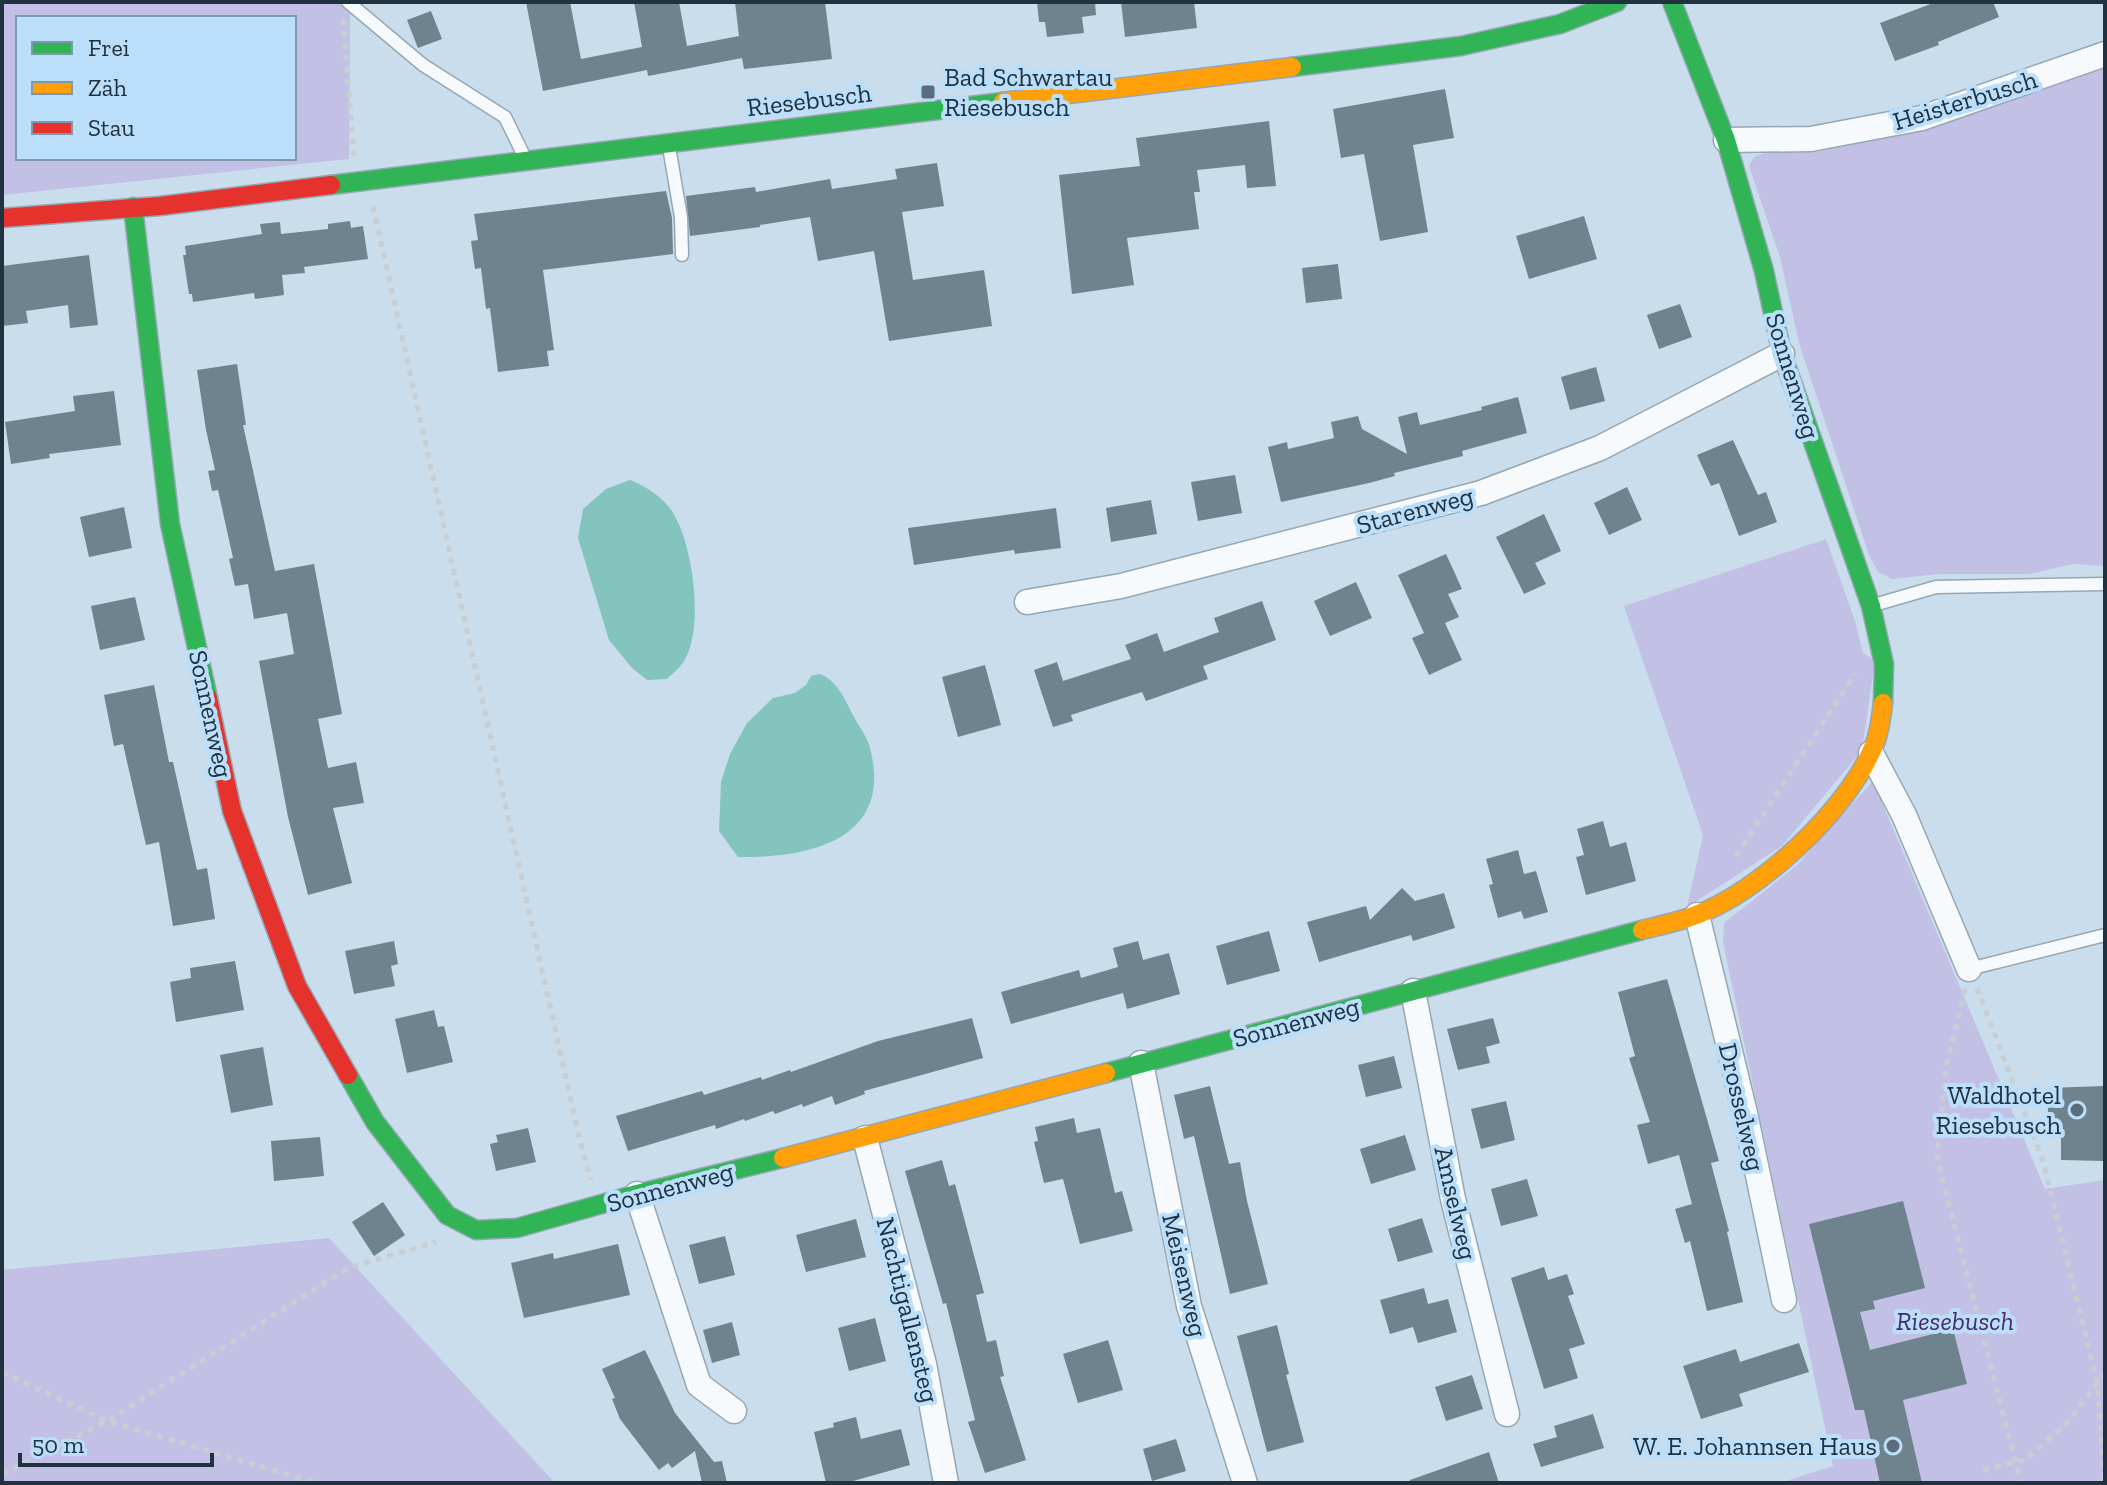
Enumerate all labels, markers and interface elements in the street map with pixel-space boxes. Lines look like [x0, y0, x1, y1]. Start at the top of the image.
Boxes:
legend [16, 16, 296, 160]
text: Frei [88, 33, 130, 62]
place label: Bad Schwartau Riesebusch [944, 61, 1113, 123]
street label: Heisterbusch [1889, 63, 2041, 137]
text: Zäh [88, 73, 127, 102]
street label: Riesebusch [745, 76, 874, 124]
marker: Bad Schwartau Riesebusch [919, 83, 937, 101]
text: Stau [88, 113, 135, 142]
street label: Sonnenweg [1759, 309, 1827, 443]
street label: Starenweg [1353, 479, 1477, 541]
street label: Sonnenweg [182, 647, 240, 781]
street label: Sonnenweg [1229, 990, 1363, 1054]
street label: Drosselweg [1712, 1040, 1772, 1174]
place label: Waldhotel Riesebusch [1935, 1079, 2061, 1141]
marker: Waldhotel Riesebusch [2068, 1101, 2086, 1119]
street label: Amselweg [1427, 1143, 1485, 1263]
street label: Sonnenweg [603, 1155, 737, 1219]
street label: Meisenweg [1155, 1210, 1215, 1340]
street label: Nachtigallensteg [870, 1214, 946, 1406]
park label: Riesebusch [1896, 1305, 2014, 1337]
scale bar [20, 1417, 212, 1467]
text: 50 m [32, 1430, 85, 1459]
place label: W. E. Johannsen Haus [1633, 1430, 1877, 1462]
marker: W. E. Johannsen Haus [1884, 1437, 1902, 1455]

